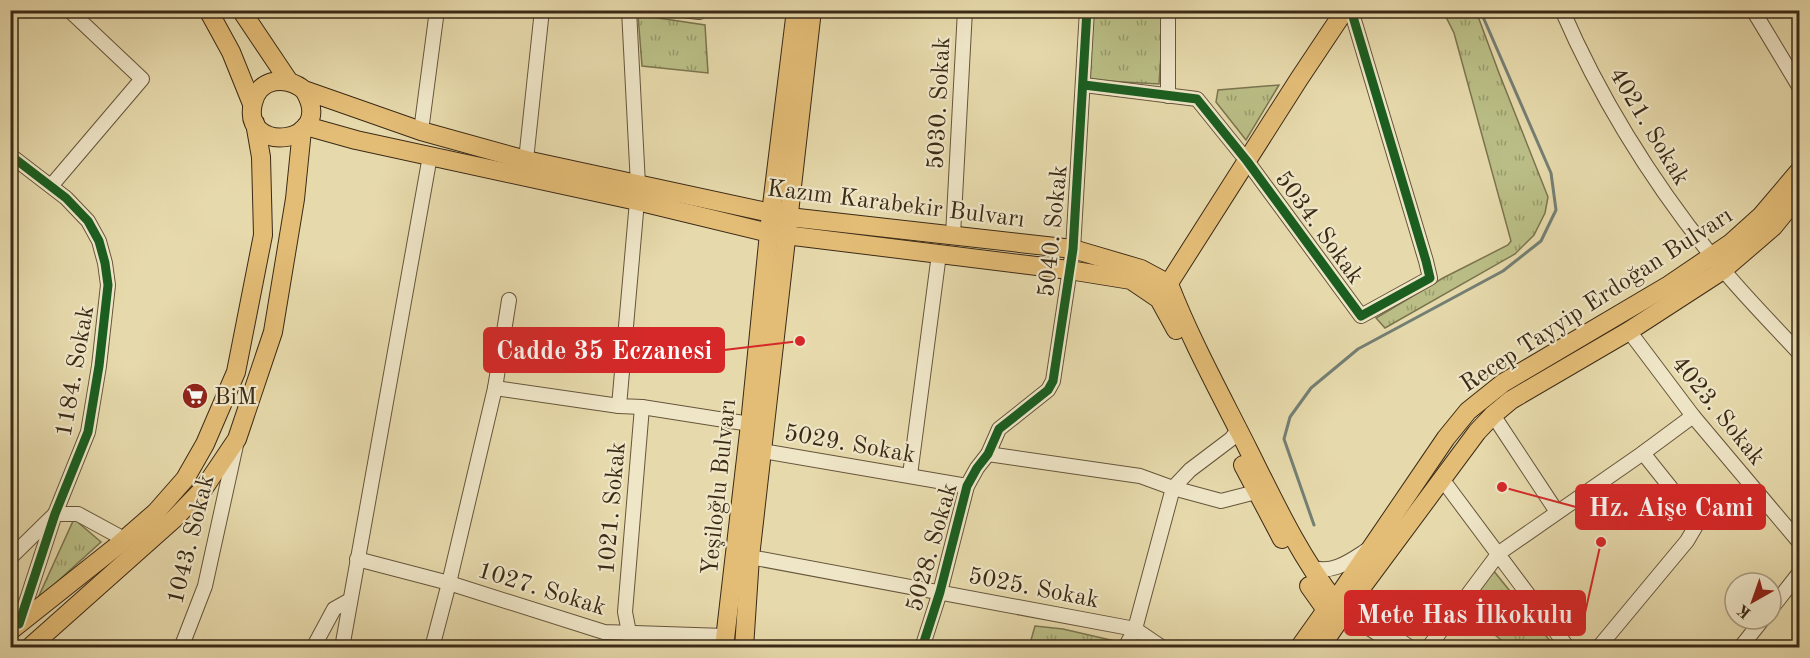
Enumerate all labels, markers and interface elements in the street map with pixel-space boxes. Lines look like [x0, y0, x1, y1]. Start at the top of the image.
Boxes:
street label: 5030. Sokak [925, 36, 955, 170]
street label: 4021. Sokak [1604, 64, 1693, 190]
street label: 5040. Sokak [1035, 164, 1073, 298]
street label: 5034. Sokak [1270, 167, 1367, 289]
street label: Kazım Karabekir Bulvarı [766, 177, 1026, 233]
street label: Recep Tayyip Erdoğan Bulvarı [1457, 204, 1737, 398]
street label: 1184. Sokak [53, 304, 99, 439]
callout: Cadde 35 Eczanesi [484, 328, 724, 372]
text: Cadde 35 Eczanesi [496, 339, 712, 365]
street label: 4023. Sokak [1666, 352, 1769, 470]
supermarket icon: BiM [180, 381, 210, 411]
place label: BiM [214, 386, 257, 410]
street label: Yeşiloğlu Bulvarı [699, 398, 741, 576]
street label: 5029. Sokak [782, 422, 917, 468]
street label: 1021. Sokak [595, 441, 631, 575]
street label: 1043. Sokak [164, 472, 220, 607]
street label: 5028. Sokak [903, 480, 963, 615]
callout: Hz. Aişe Cami [1576, 485, 1765, 529]
text: Hz. Aişe Cami [1589, 496, 1753, 522]
street label: 1027. Sokak [474, 559, 608, 621]
street label: 5025. Sokak [966, 565, 1101, 613]
north arrow [1723, 571, 1783, 631]
callout: Mete Has İlkokulu [1345, 591, 1585, 635]
text: Mete Has İlkokulu [1357, 598, 1573, 629]
text: K [1735, 601, 1755, 621]

